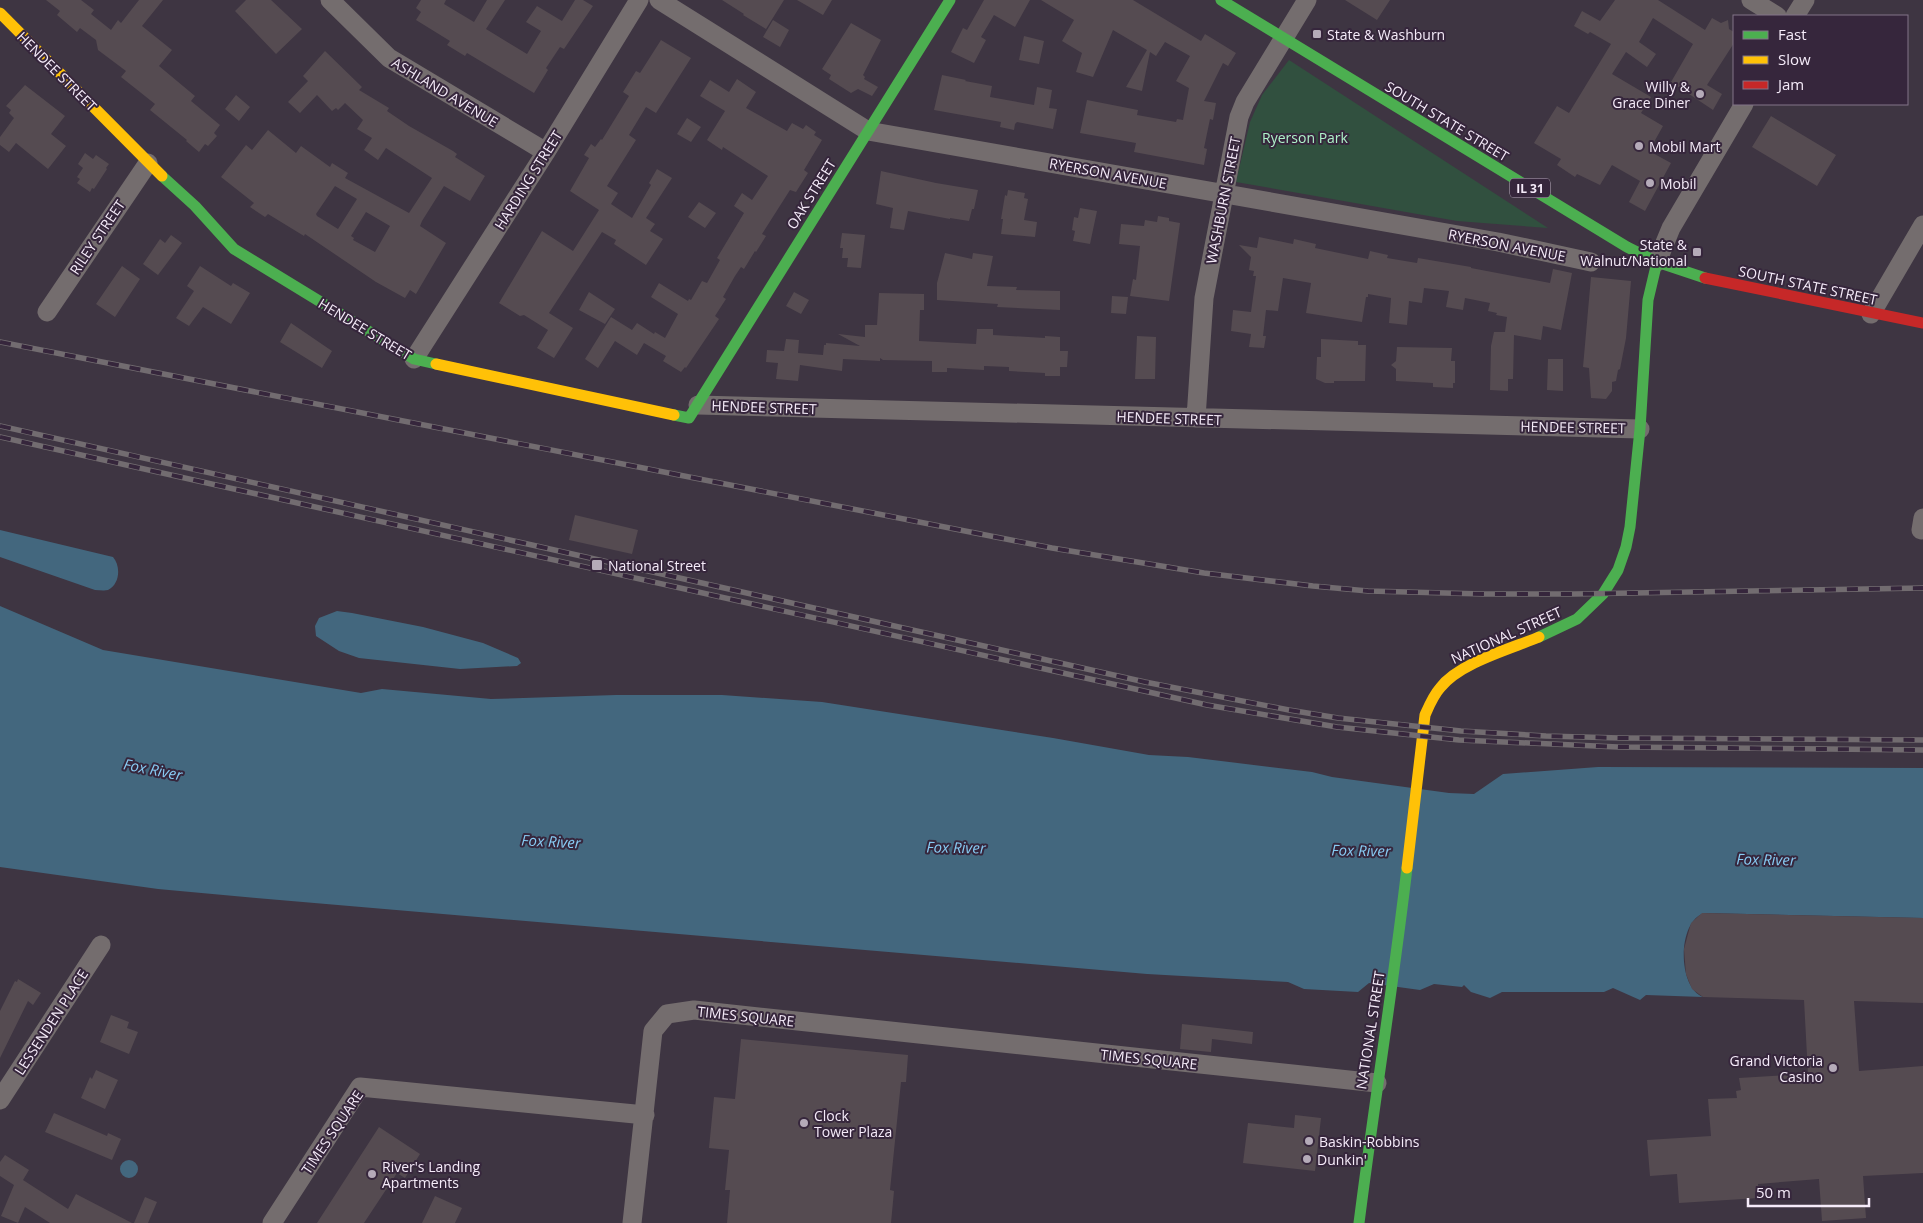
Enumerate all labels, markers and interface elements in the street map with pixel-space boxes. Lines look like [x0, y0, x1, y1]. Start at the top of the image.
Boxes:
legend [1733, 15, 1908, 105]
text: Fast [1778, 24, 1807, 44]
place label: State & Washburn [1327, 25, 1445, 44]
street label: HENDEE STREET [13, 27, 101, 115]
marker: State & Washburn [1311, 28, 1323, 40]
text: Slow [1778, 49, 1811, 69]
street label: ASHLAND AVENUE [388, 53, 502, 131]
text: Jam [1776, 74, 1804, 94]
street label: SOUTH STATE STREET [1382, 77, 1513, 166]
place label: Willy & Grace Diner [1612, 77, 1691, 112]
marker: Willy & Grace Diner [1694, 88, 1706, 100]
street label: HARDING STREET [490, 127, 566, 233]
park label: Ryerson Park [1262, 128, 1349, 147]
street label: WASHBURN STREET [1201, 135, 1245, 265]
place label: Mobil Mart [1649, 137, 1720, 156]
marker: Mobil Mart [1633, 140, 1645, 152]
street label: RYERSON AVENUE [1048, 153, 1168, 193]
street label: OAK STREET [782, 155, 840, 233]
place label: Mobil [1660, 174, 1697, 193]
marker: Mobil [1644, 177, 1656, 189]
road number: IL 31 [1510, 178, 1550, 198]
street label: RILEY STREET [65, 196, 129, 278]
street label: RYERSON AVENUE [1447, 224, 1567, 266]
place label: State & Walnut/National [1580, 235, 1688, 270]
marker: State & Walnut/National [1691, 246, 1703, 258]
street label: SOUTH STATE STREET [1737, 261, 1879, 309]
street label: HENDEE STREET [315, 294, 415, 364]
street label: HENDEE STREET [711, 396, 817, 418]
street label: HENDEE STREET [1116, 407, 1222, 429]
street label: HENDEE STREET [1520, 417, 1626, 437]
place label: National Street [608, 556, 706, 575]
marker: National Street [590, 558, 604, 572]
street label: NATIONAL STREET [1448, 602, 1565, 668]
water label: Fox River [122, 754, 185, 785]
water label: Fox River [521, 829, 582, 853]
water label: Fox River [926, 836, 987, 858]
water label: Fox River [1331, 839, 1392, 861]
water label: Fox River [1736, 848, 1797, 870]
street label: LESSENDEN PLACE [10, 966, 92, 1078]
street label: NATIONAL STREET [1351, 969, 1389, 1091]
street label: TIMES SQUARE [697, 1001, 795, 1031]
street label: TIMES SQUARE [1100, 1044, 1198, 1074]
place label: Grand Victoria Casino [1729, 1051, 1823, 1086]
marker: Grand Victoria Casino [1827, 1062, 1839, 1074]
street label: TIMES SQUARE [297, 1086, 367, 1178]
place label: Clock Tower Plaza [814, 1106, 892, 1141]
marker: Clock Tower Plaza [798, 1117, 810, 1129]
place label: Baskin-Robbins [1319, 1132, 1420, 1151]
marker: Baskin-Robbins [1303, 1135, 1315, 1147]
place label: Dunkin' [1317, 1150, 1367, 1169]
marker: Dunkin' [1301, 1153, 1313, 1165]
place label: River's Landing Apartments [382, 1157, 480, 1192]
marker: River's Landing Apartments [366, 1168, 378, 1180]
scale bar [1748, 1176, 1869, 1208]
text: 50 m [1756, 1182, 1791, 1202]

